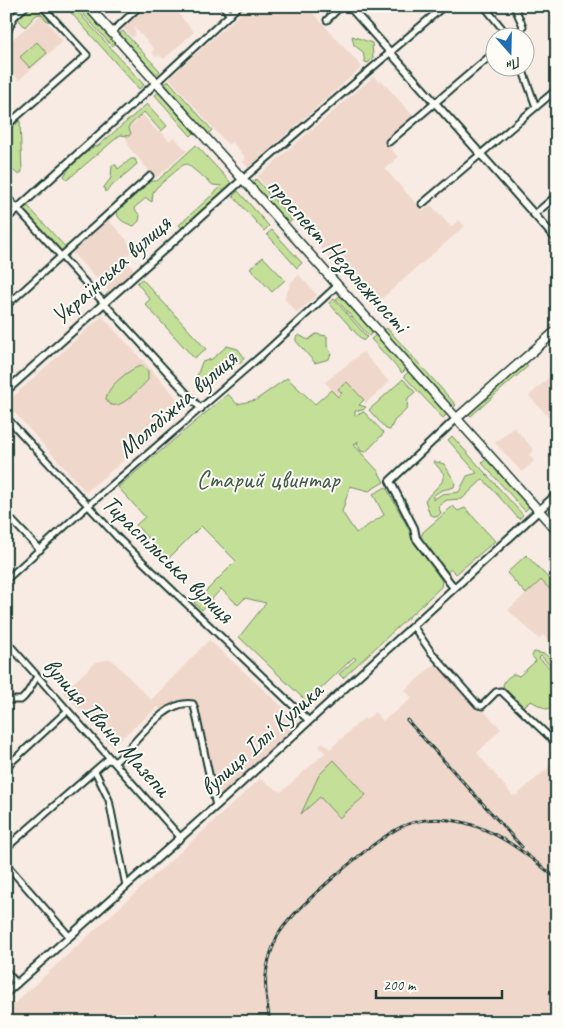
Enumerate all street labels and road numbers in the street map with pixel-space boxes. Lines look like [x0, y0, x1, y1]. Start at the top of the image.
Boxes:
street label: проспект Незалежності [259, 171, 419, 343]
street label: Українська вулиця [44, 207, 178, 332]
street label: Молодіжна вулиця [110, 342, 245, 465]
street label: Тираспільська вулиця [95, 488, 242, 631]
street label: вулиця Івана Мазепи [36, 650, 180, 805]
street label: вулиця Іллі Кулика [193, 673, 331, 803]

